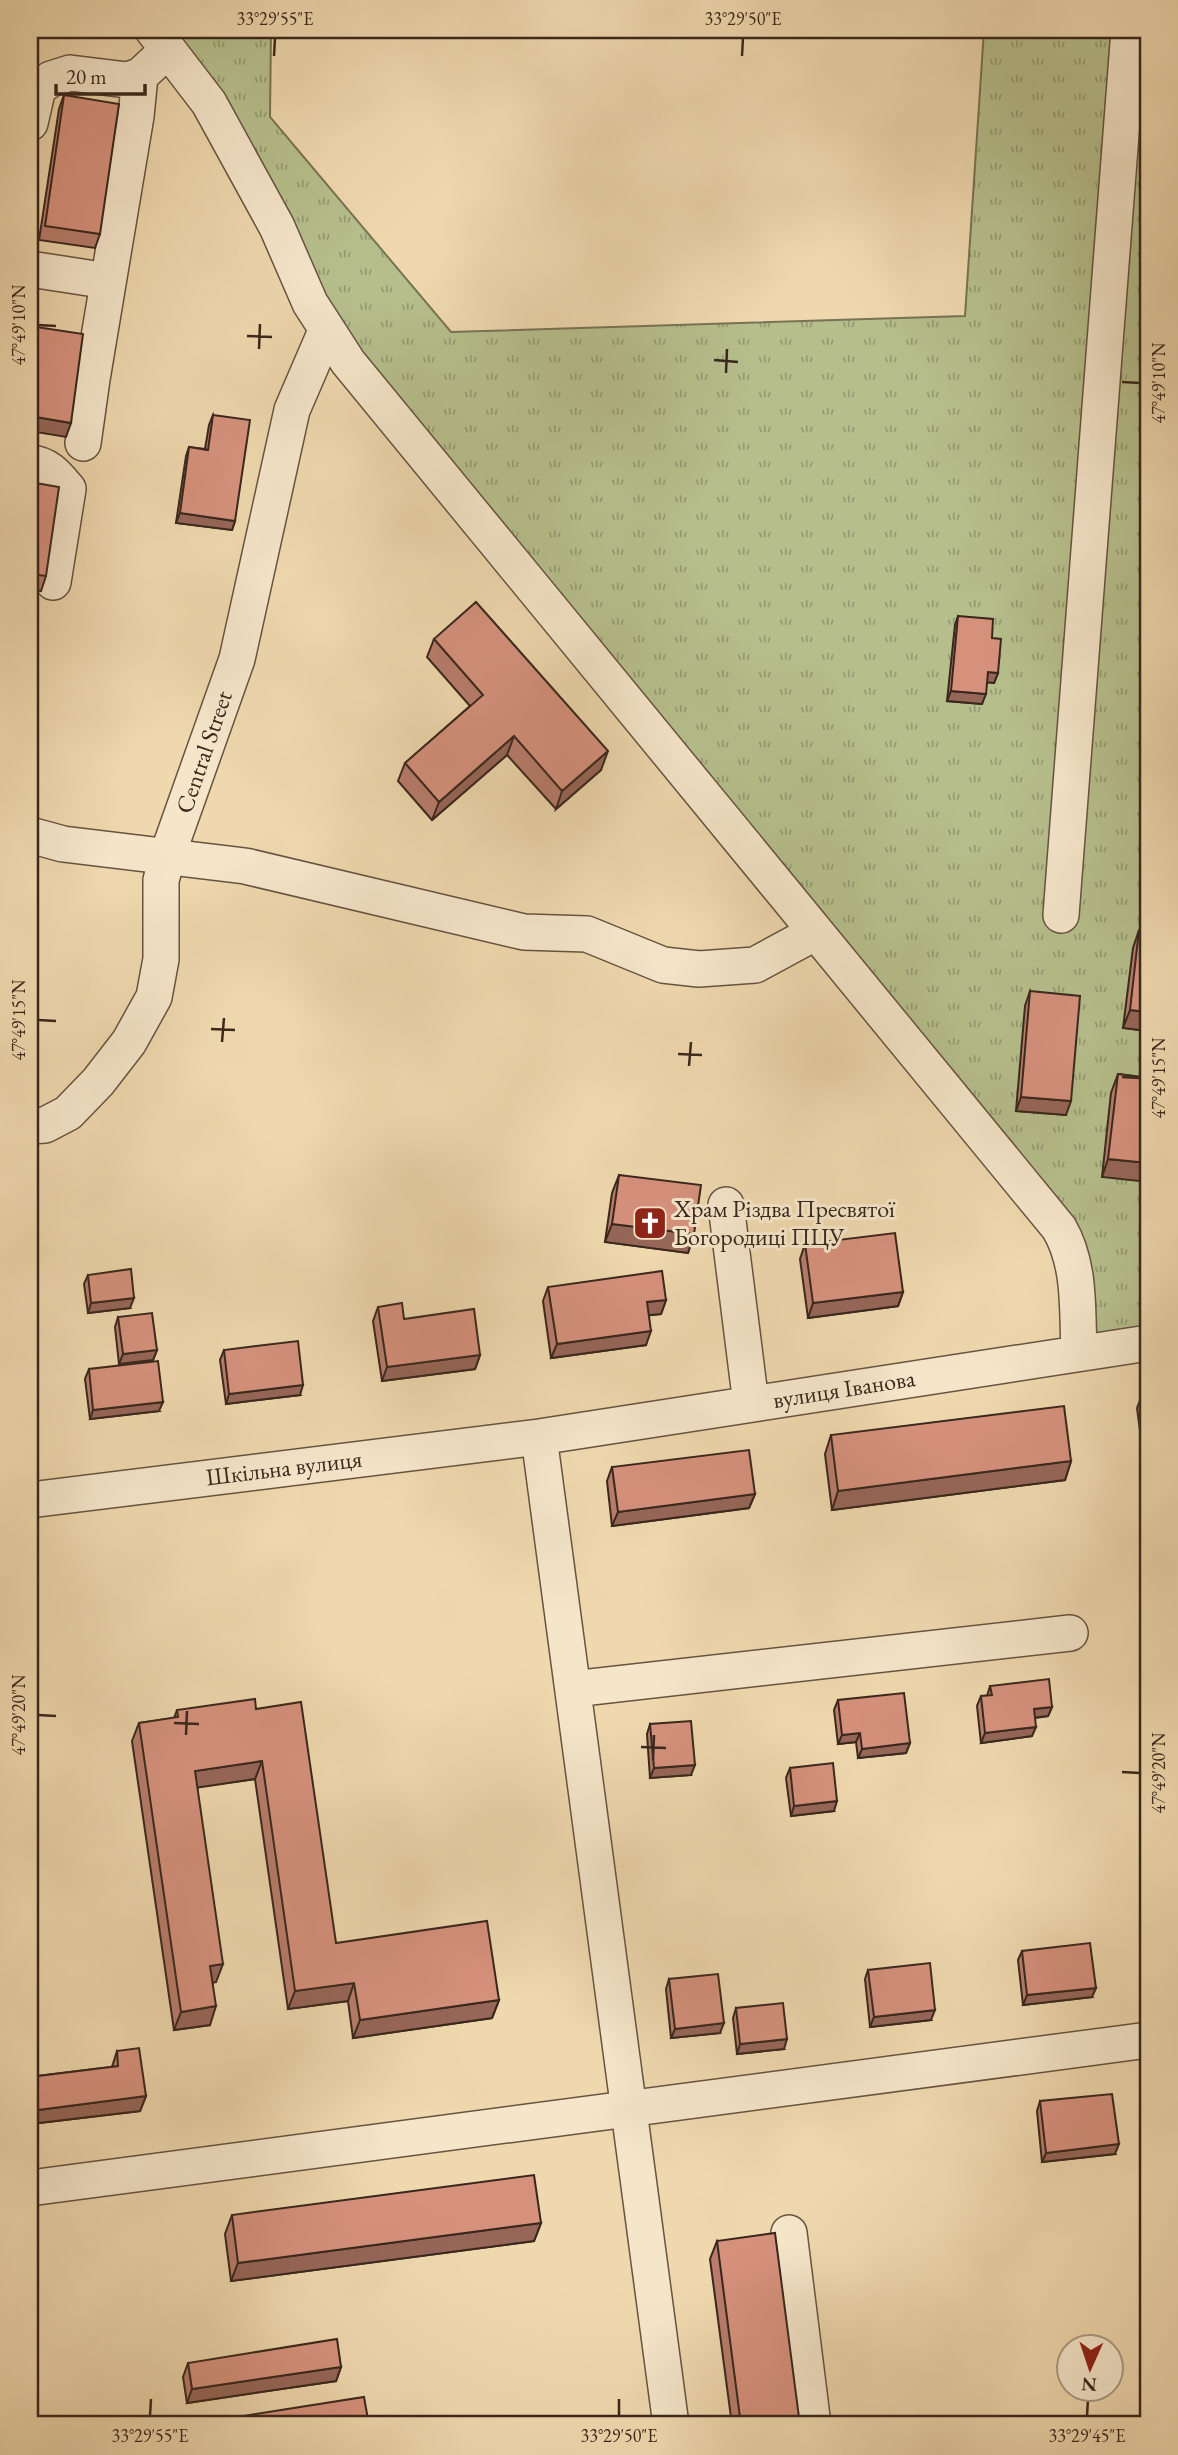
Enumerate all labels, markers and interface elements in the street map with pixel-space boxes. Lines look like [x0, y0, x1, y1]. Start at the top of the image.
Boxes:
text: 33°29'55"E [237, 7, 313, 30]
text: 33°29'50"E [705, 7, 781, 30]
scale bar [56, 52, 145, 96]
text: 20 m [66, 63, 107, 90]
text: 47°49'10"N [7, 284, 30, 365]
text: 47°49'10"N [1147, 342, 1170, 423]
street label: Central Street [168, 686, 239, 817]
text: 47°49'15"N [7, 979, 30, 1060]
text: 47°49'15"N [1147, 1037, 1170, 1118]
place label: Храм Різдва Пресвятої Богородиці ПЦУ [673, 1193, 896, 1252]
church icon: Храм Різдва Пресвятої Богородиці ПЦУ [631, 1204, 669, 1242]
street label: вулиця Іванова [770, 1362, 918, 1415]
street label: Шкільна вулиця [204, 1443, 364, 1492]
text: 47°49'20"N [7, 1674, 30, 1755]
text: 47°49'20"N [1147, 1732, 1170, 1813]
north arrow [1056, 2332, 1126, 2402]
text: N [1080, 2372, 1097, 2397]
text: 33°29'55"E [112, 2424, 188, 2447]
text: 33°29'50"E [581, 2424, 657, 2447]
text: 33°29'45"E [1049, 2424, 1125, 2447]

